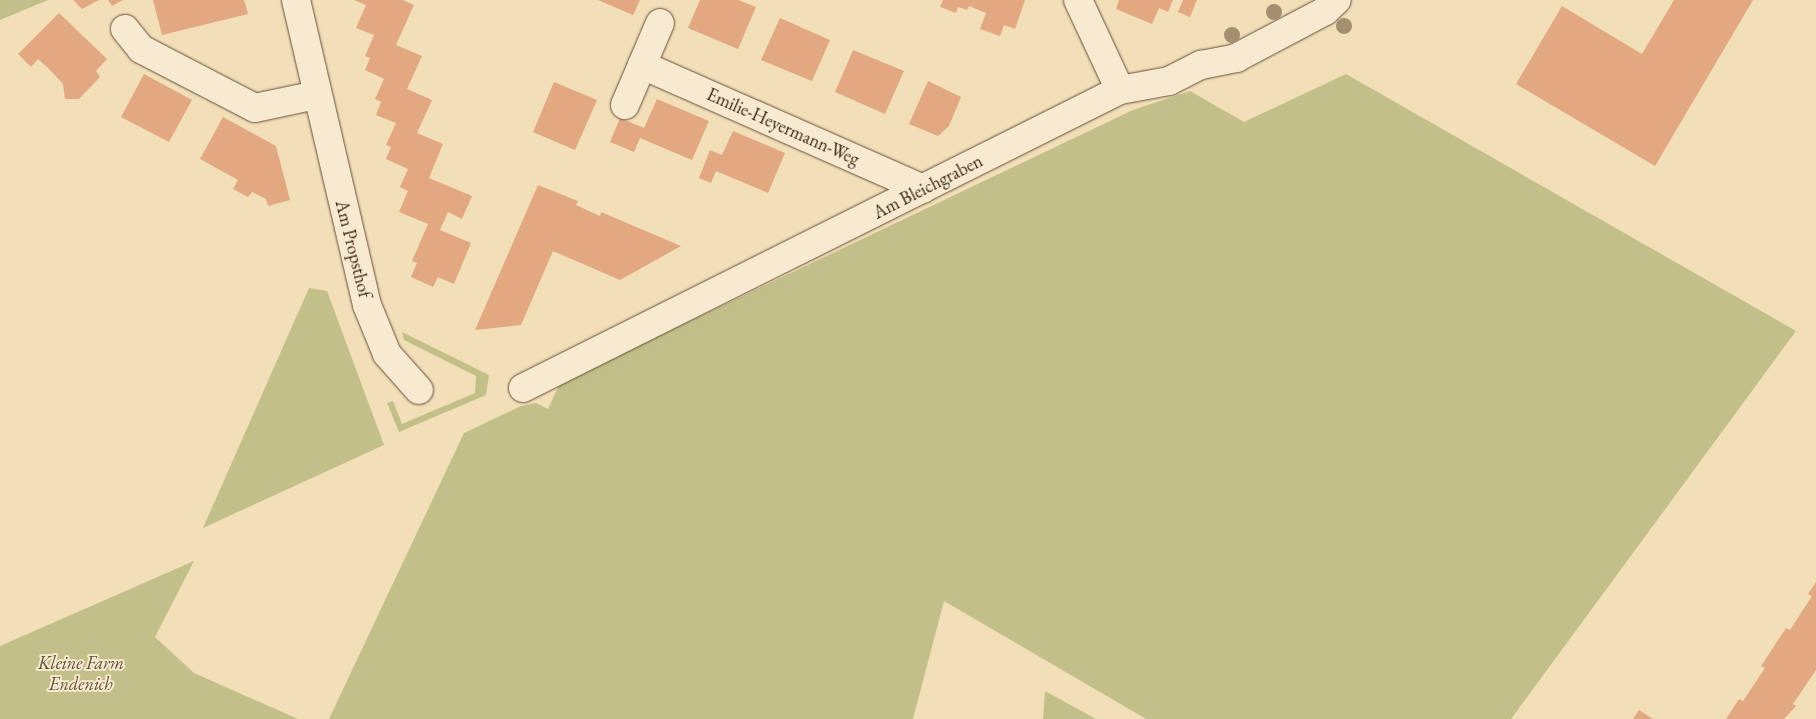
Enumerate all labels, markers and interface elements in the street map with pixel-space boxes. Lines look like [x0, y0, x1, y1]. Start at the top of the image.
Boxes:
street label: Emilie-Heyermann-Weg [703, 84, 863, 170]
street label: Am Bleichgraben [870, 150, 986, 224]
street label: Am Propsthof [330, 198, 376, 300]
park label: Kleine Farm Endenich [38, 653, 124, 696]

